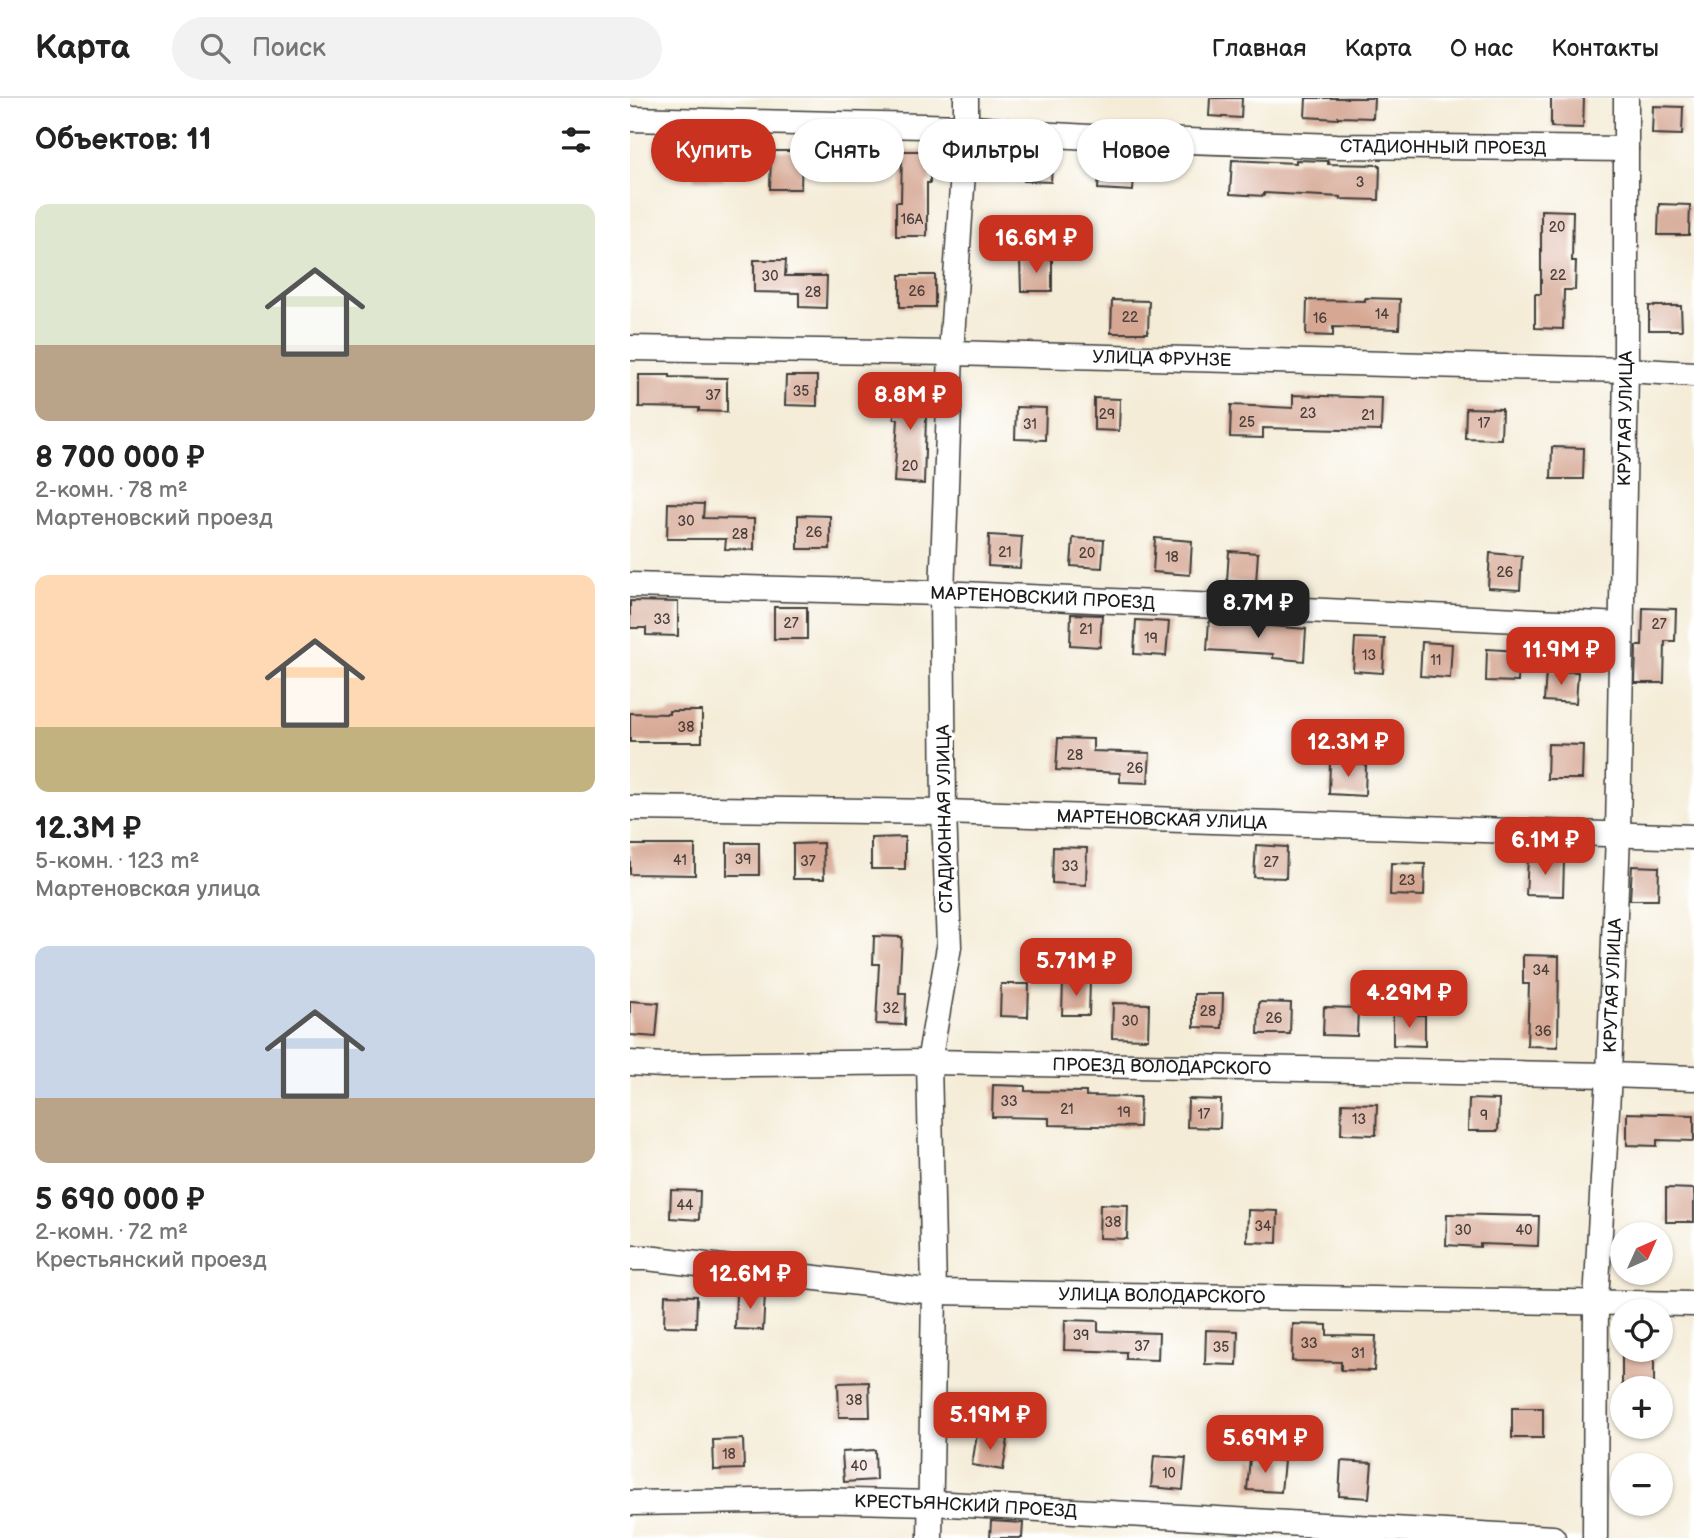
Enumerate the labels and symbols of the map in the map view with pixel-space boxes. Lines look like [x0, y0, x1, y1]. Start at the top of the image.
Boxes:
street label: СТАДИОННЫЙ ПРОЕЗД [1340, 136, 1547, 159]
house number: 3 [1356, 174, 1364, 191]
house number: 16А [901, 211, 924, 228]
pin: 16.6M ₽ [971, 216, 1101, 275]
house number: 20 [1549, 219, 1565, 236]
house number: 22 [1550, 267, 1567, 284]
house number: 30 [762, 268, 778, 285]
house number: 26 [909, 283, 926, 300]
house number: 28 [805, 284, 821, 301]
house number: 14 [1375, 306, 1389, 323]
house number: 22 [1122, 309, 1139, 326]
house number: 16 [1313, 310, 1327, 327]
street label: УЛИЦА ФРУНЗЕ [1092, 346, 1232, 371]
street label: КРУТАЯ УЛИЦА [1614, 351, 1637, 486]
pin: 8.8M ₽ [853, 372, 967, 432]
house number: 35 [793, 383, 809, 400]
house number: 37 [705, 387, 721, 404]
house number: 23 [1300, 405, 1316, 422]
house number: 29 [1099, 406, 1115, 423]
house number: 21 [1361, 407, 1375, 424]
house number: 25 [1239, 414, 1255, 431]
house number: 17 [1478, 415, 1490, 432]
house number: 31 [1023, 416, 1037, 433]
house number: 20 [902, 458, 918, 475]
house number: 30 [678, 513, 694, 530]
house number: 26 [806, 524, 823, 541]
house number: 28 [732, 526, 748, 543]
house number: 21 [998, 544, 1012, 561]
house number: 20 [1079, 545, 1095, 562]
house number: 18 [1165, 549, 1179, 566]
house number: 26 [1497, 564, 1514, 581]
pin: 8.7M ₽ [1201, 580, 1315, 640]
street label: МАРТЕНОВСКИЙ ПРОЕЗД [930, 582, 1156, 614]
house number: 33 [653, 611, 671, 628]
house number: 27 [783, 615, 799, 632]
house number: 27 [1651, 616, 1667, 633]
house number: 21 [1079, 621, 1093, 638]
pin: 11.9M ₽ [1496, 628, 1626, 687]
house number: 19 [1144, 630, 1158, 647]
house number: 13 [1362, 647, 1376, 664]
house number: 11 [1431, 652, 1441, 669]
house number: 38 [678, 719, 694, 736]
pin: 12.3M ₽ [1283, 720, 1413, 779]
street label: СТАДИОННАЯ УЛИЦА [933, 724, 957, 914]
house number: 28 [1067, 747, 1083, 764]
house number: 26 [1127, 760, 1144, 777]
street label: МАРТЕНОВСКАЯ УЛИЦА [1056, 805, 1268, 833]
pin: 6.1M ₽ [1488, 818, 1602, 877]
house number: 39 [735, 851, 751, 868]
house number: 41 [673, 852, 687, 869]
house number: 37 [800, 853, 816, 870]
house number: 27 [1263, 854, 1279, 871]
house number: 33 [1061, 858, 1079, 875]
house number: 23 [1399, 872, 1415, 889]
street label: КРУТАЯ УЛИЦА [1599, 918, 1625, 1053]
pin: 5.71M ₽ [1011, 939, 1141, 998]
house number: 34 [1532, 962, 1550, 979]
pin: 4.29M ₽ [1344, 970, 1474, 1030]
house number: 32 [883, 1000, 900, 1017]
house number: 28 [1200, 1003, 1216, 1020]
house number: 26 [1266, 1010, 1283, 1027]
house number: 30 [1122, 1013, 1138, 1030]
house number: 36 [1534, 1023, 1552, 1040]
street label: ПРОЕЗД ВОЛОДАРСКОГО [1052, 1054, 1272, 1079]
house number: 33 [1000, 1093, 1018, 1110]
house number: 21 [1060, 1101, 1074, 1118]
house number: 19 [1117, 1104, 1131, 1121]
house number: 17 [1198, 1106, 1210, 1123]
house number: 9 [1480, 1107, 1488, 1124]
house number: 13 [1352, 1111, 1366, 1128]
house number: 44 [676, 1197, 694, 1214]
house number: 38 [1105, 1214, 1121, 1231]
house number: 34 [1254, 1218, 1272, 1235]
house number: 30 [1455, 1222, 1471, 1239]
house number: 40 [1516, 1222, 1532, 1239]
north arrow [1610, 1222, 1673, 1284]
pin: 12.6M ₽ [685, 1252, 815, 1311]
street label: УЛИЦА ВОЛОДАРСКОГО [1058, 1283, 1266, 1308]
house number: 39 [1073, 1327, 1089, 1344]
house number: 33 [1300, 1335, 1318, 1352]
house number: 37 [1134, 1338, 1150, 1355]
house number: 35 [1213, 1339, 1229, 1356]
house number: 31 [1351, 1345, 1365, 1362]
house number: 38 [846, 1392, 862, 1409]
pin: 5.19M ₽ [925, 1392, 1055, 1452]
pin: 5.69M ₽ [1200, 1416, 1330, 1475]
house number: 18 [722, 1446, 736, 1463]
house number: 40 [851, 1458, 867, 1475]
house number: 10 [1162, 1465, 1176, 1482]
street label: КРЕСТЬЯНСКИЙ ПРОЕЗД [854, 1491, 1078, 1522]

